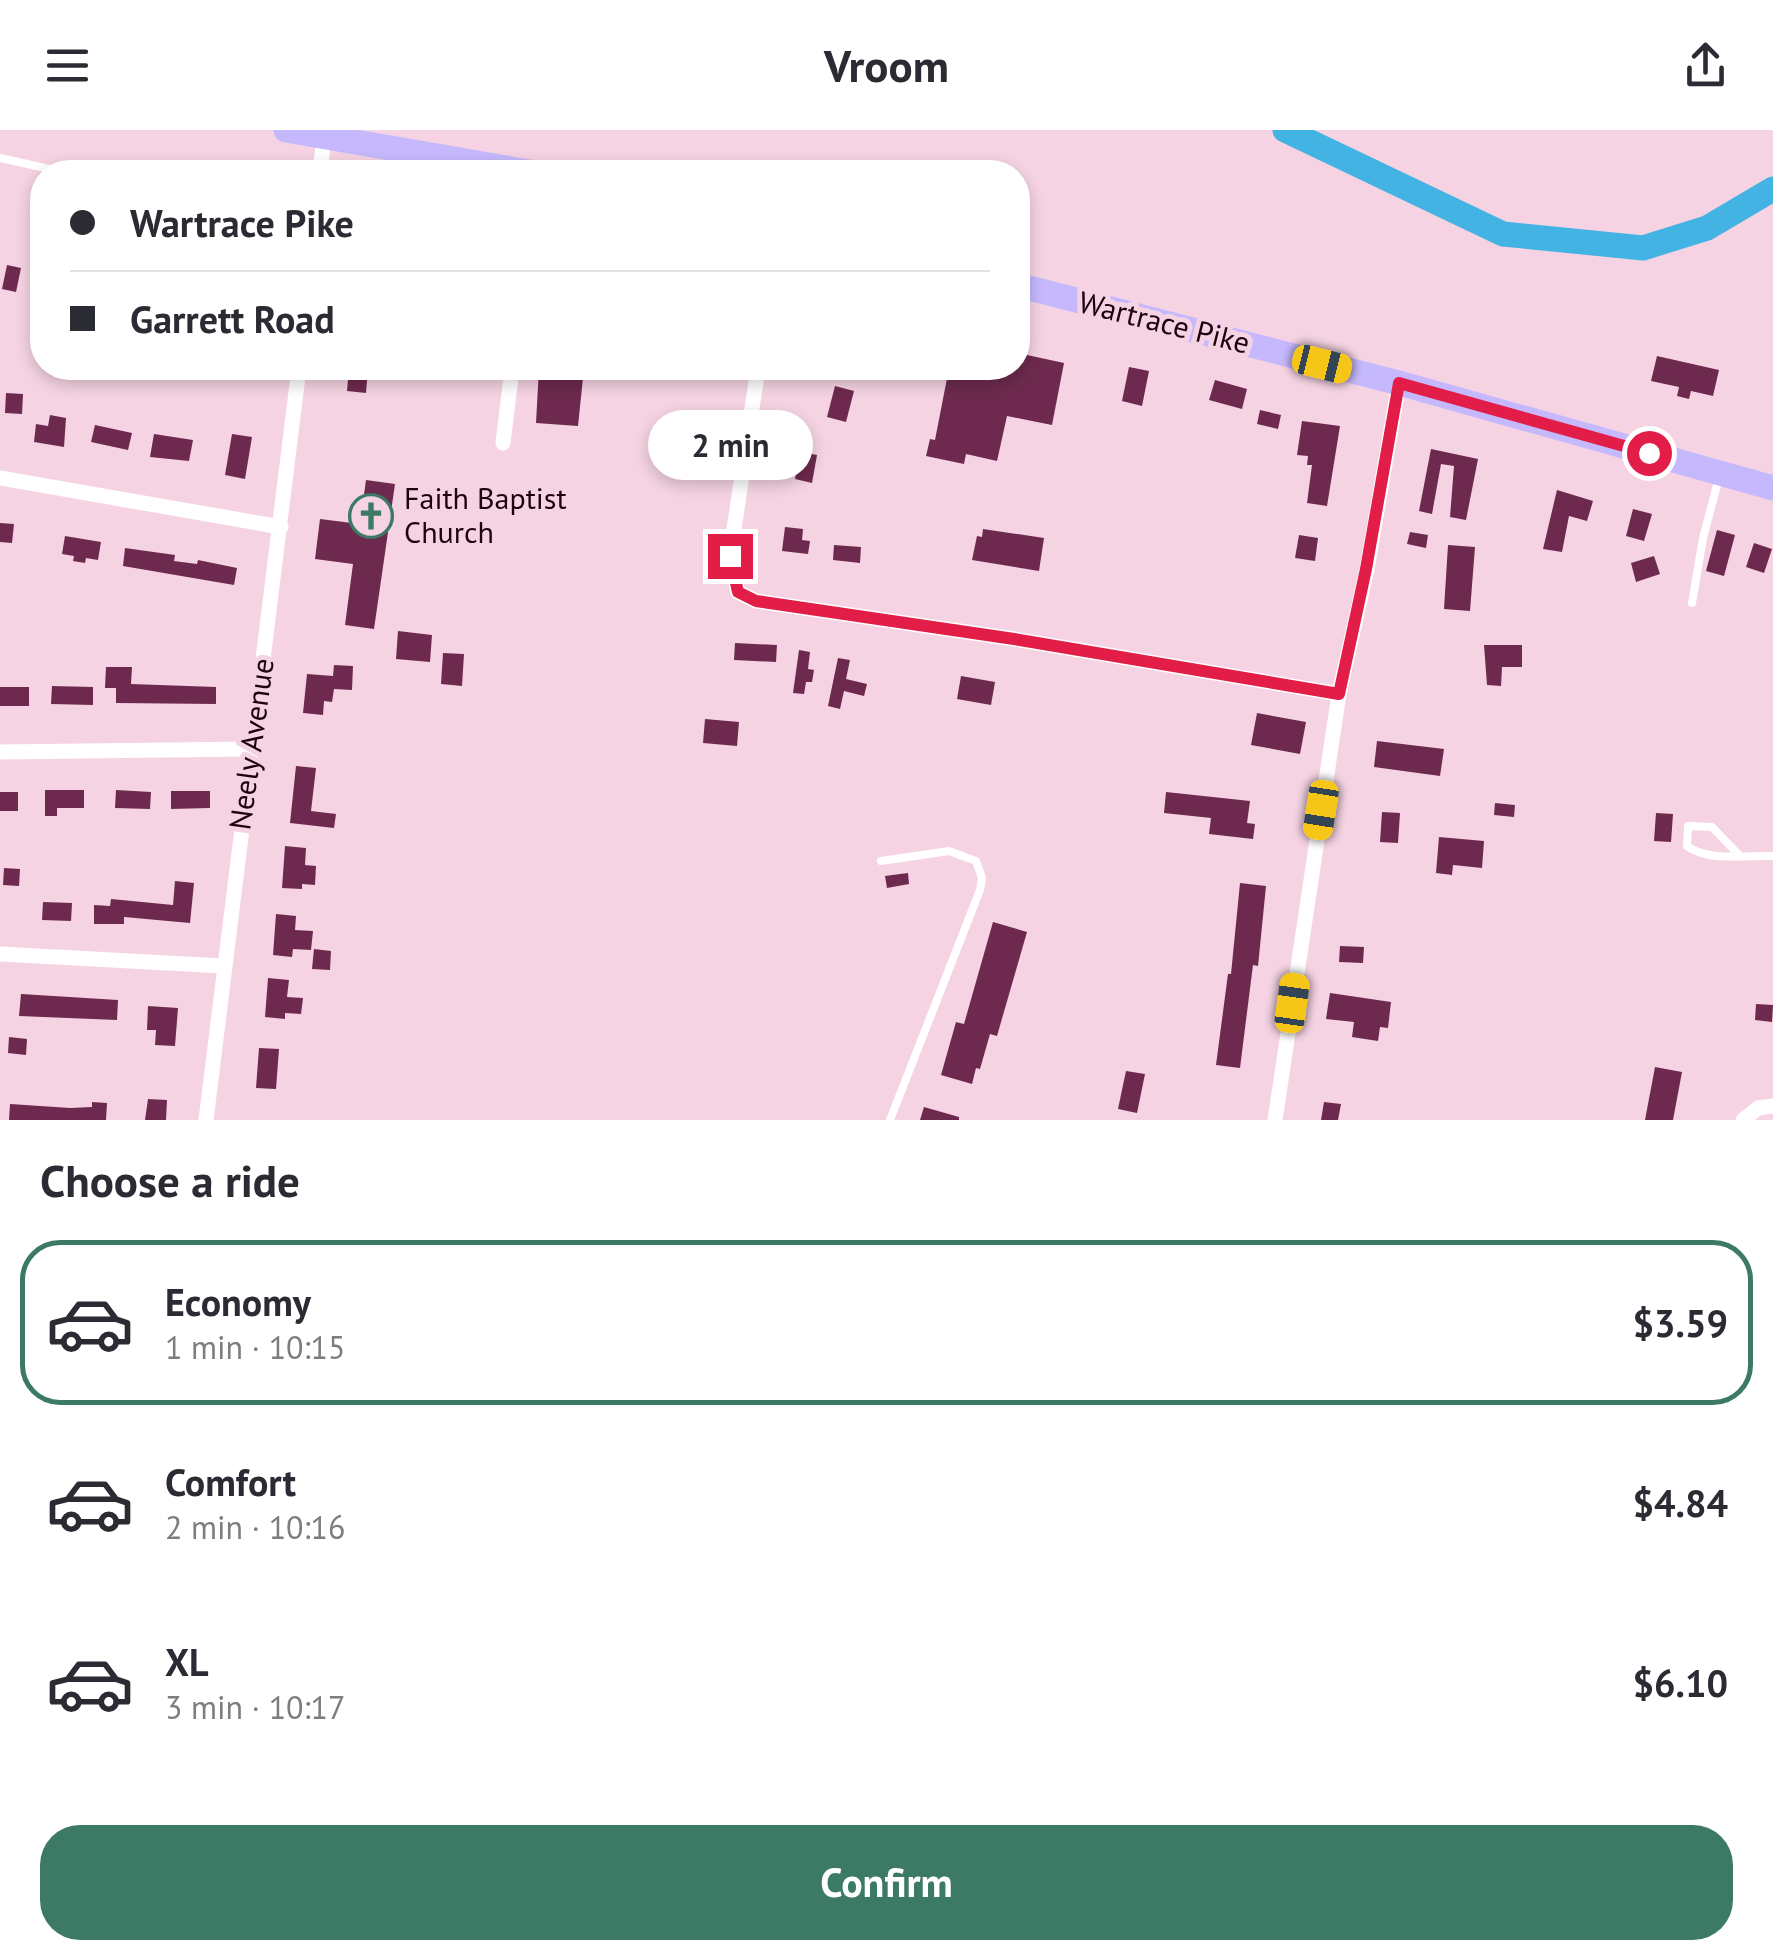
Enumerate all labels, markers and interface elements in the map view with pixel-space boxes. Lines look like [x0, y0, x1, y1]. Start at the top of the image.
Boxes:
text: Vroom [824, 36, 949, 94]
icon: menu [40, 38, 95, 93]
icon: share [1678, 38, 1733, 93]
text: Wartrace Pike [130, 198, 354, 247]
street label: Wartrace Pike [1075, 281, 1254, 362]
text: Garrett Road [130, 294, 335, 343]
car [1289, 342, 1355, 386]
callout: 2 min [648, 411, 812, 481]
text: 2 min [691, 424, 770, 466]
route start [1627, 431, 1672, 476]
place label: Faith Baptist Church [404, 478, 567, 551]
church icon: Faith Baptist Church [348, 493, 394, 539]
route end [708, 534, 753, 579]
street label: Neely Avenue [219, 656, 282, 832]
car [1301, 778, 1341, 842]
car [1273, 971, 1311, 1035]
text: Choose a ride [40, 1151, 300, 1209]
text: Economy [165, 1277, 311, 1326]
icon: car [45, 1278, 135, 1368]
text: $3.59 [1632, 1298, 1728, 1347]
text: 1 min · 10:15 [165, 1326, 345, 1368]
text: Comfort [165, 1457, 296, 1506]
icon: car [45, 1458, 135, 1548]
text: $4.84 [1632, 1478, 1728, 1527]
text: 2 min · 10:16 [165, 1506, 345, 1548]
text: XL [165, 1637, 209, 1686]
icon: car [45, 1638, 135, 1728]
text: $6.10 [1632, 1658, 1728, 1707]
text: 3 min · 10:17 [165, 1686, 345, 1728]
button: Confirm [40, 1825, 1733, 1940]

